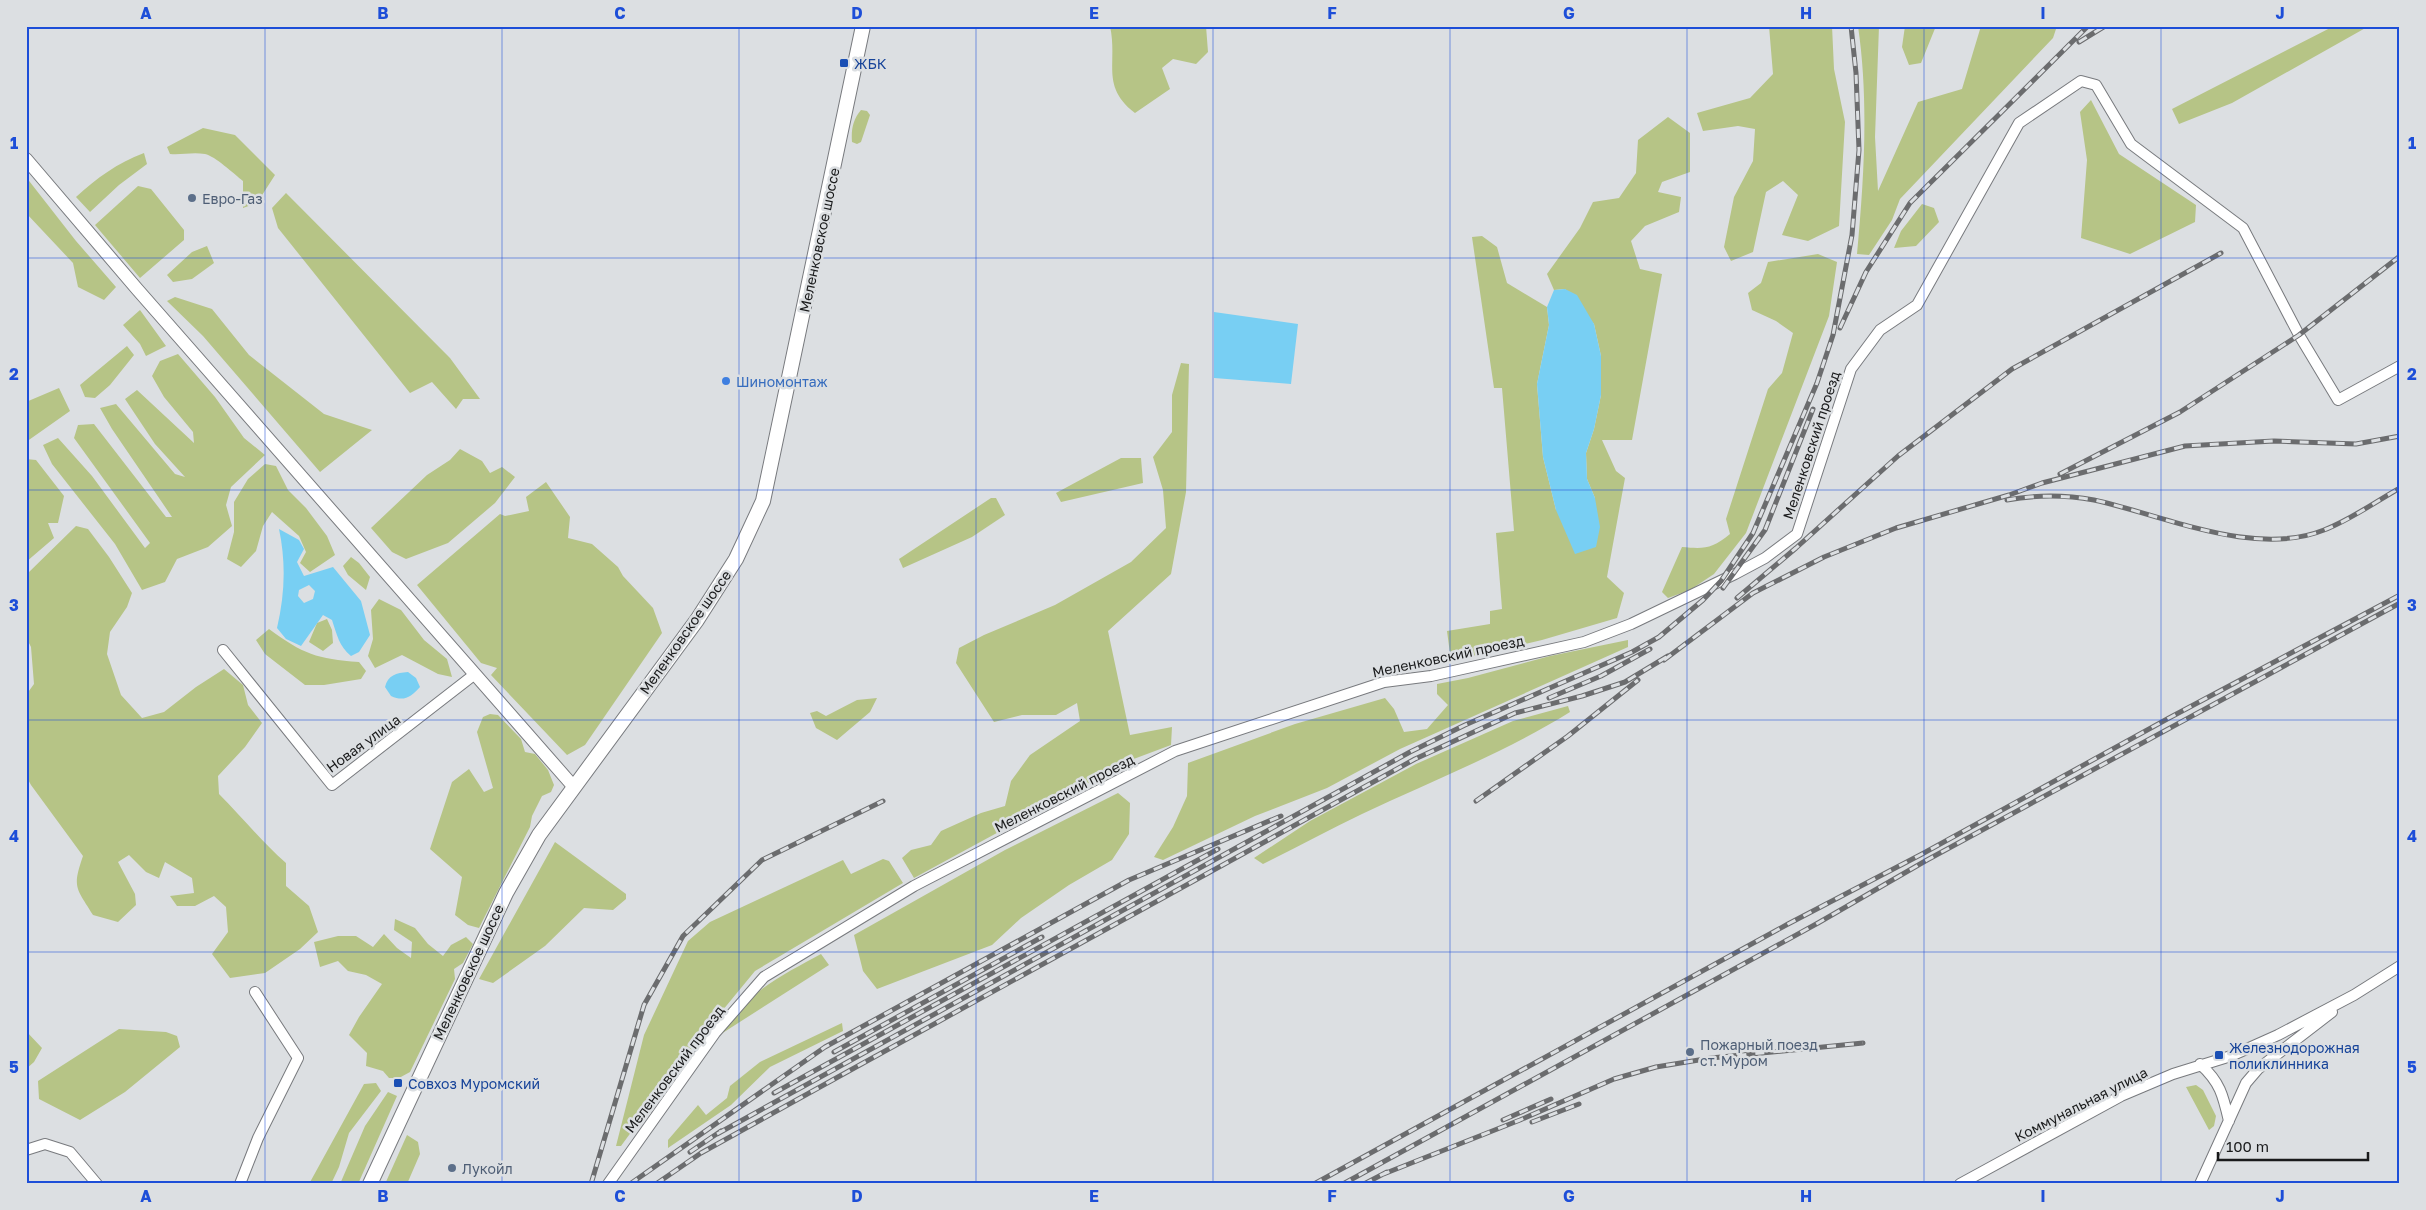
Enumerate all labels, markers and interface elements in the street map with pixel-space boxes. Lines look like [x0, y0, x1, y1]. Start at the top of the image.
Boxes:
text: A [140, 3, 152, 23]
text: B [377, 3, 389, 23]
text: C [614, 3, 626, 23]
text: D [851, 3, 863, 23]
text: E [1089, 3, 1099, 23]
text: F [1327, 3, 1337, 23]
text: G [1563, 3, 1575, 23]
text: H [1800, 3, 1812, 23]
text: I [2040, 3, 2046, 23]
text: J [2275, 3, 2285, 23]
place label: ЖБК [854, 55, 887, 72]
marker: ЖБК [838, 57, 850, 69]
text: 1 [10, 133, 18, 153]
text: 1 [2408, 133, 2416, 153]
street label: Меленковское шоссе [795, 166, 843, 314]
place label: Евро-Газ [202, 190, 262, 207]
marker: Евро-Газ [186, 192, 198, 204]
text: 2 [9, 364, 19, 384]
text: 2 [2407, 364, 2417, 384]
street label: Меленковский проезд [1779, 368, 1843, 521]
place label: Шиномонтаж [736, 373, 828, 390]
marker: Шиномонтаж [720, 375, 732, 387]
street label: Меленковское шоссе [636, 567, 734, 697]
text: 3 [9, 595, 19, 615]
text: 3 [2407, 595, 2417, 615]
street label: Меленковский проезд [1371, 632, 1526, 680]
street label: Новая улица [323, 710, 403, 776]
street label: Меленковский проезд [991, 750, 1137, 836]
text: 4 [9, 826, 19, 846]
text: 4 [2407, 826, 2417, 846]
street label: Меленковское шоссе [429, 902, 507, 1042]
street label: Меленковский проезд [621, 1002, 728, 1136]
place label: Пожарный поезд ст. Муром [1700, 1036, 1818, 1069]
place label: Железнодорожная поликлинника [2229, 1039, 2360, 1072]
marker: Пожарный поезд ст. Муром [1684, 1046, 1696, 1058]
marker: Железнодорожная поликлинника [2213, 1049, 2225, 1061]
text: 5 [9, 1057, 19, 1077]
text: 5 [2407, 1057, 2417, 1077]
street label: Коммунальная улица [2012, 1063, 2150, 1145]
place label: Совхоз Муромский [408, 1075, 540, 1092]
marker: Совхоз Муромский [392, 1077, 404, 1089]
scale bar [2218, 1130, 2368, 1162]
text: 100 m [2226, 1137, 2269, 1155]
place label: Лукойл [462, 1160, 513, 1177]
marker: Лукойл [446, 1162, 458, 1174]
text: A [140, 1186, 152, 1206]
text: B [377, 1186, 389, 1206]
text: C [614, 1186, 626, 1206]
text: D [851, 1186, 863, 1206]
text: E [1089, 1186, 1099, 1206]
text: F [1327, 1186, 1337, 1206]
text: G [1563, 1186, 1575, 1206]
text: H [1800, 1186, 1812, 1206]
text: I [2040, 1186, 2046, 1206]
text: J [2275, 1186, 2285, 1206]

